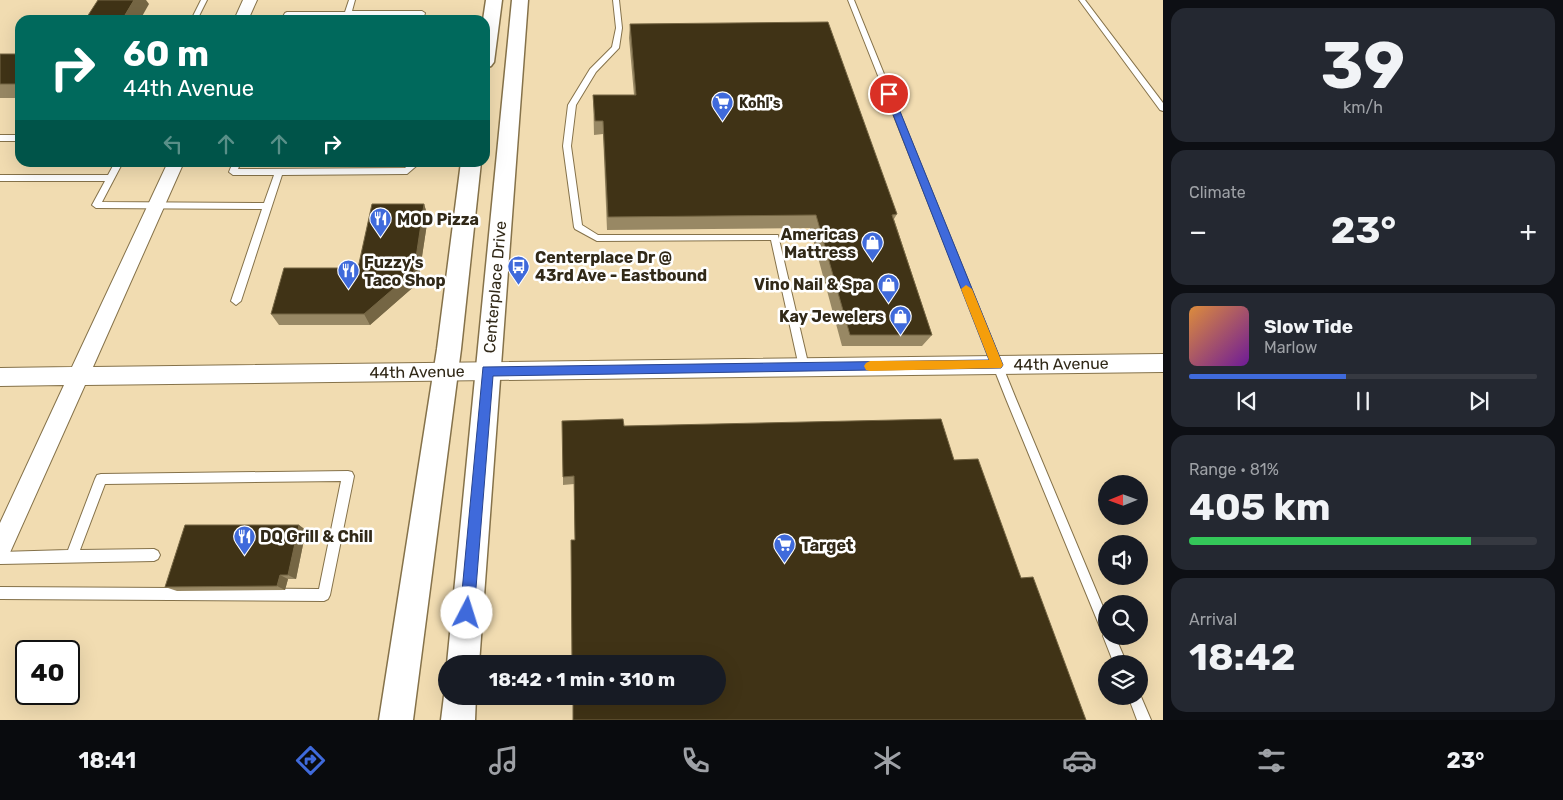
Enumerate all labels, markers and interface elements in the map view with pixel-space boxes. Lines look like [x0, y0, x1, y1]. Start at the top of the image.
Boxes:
text: 39 [1321, 27, 1405, 104]
text: 60 m [123, 33, 209, 75]
icon: right [40, 35, 105, 100]
pin [868, 73, 910, 115]
text: 44th Avenue [123, 75, 254, 102]
icon: arrive [875, 80, 903, 108]
supermarket icon: Kohl's [711, 91, 735, 122]
place label: Kohl's [739, 95, 781, 112]
text: km/h [1343, 98, 1383, 117]
icon: left [159, 130, 187, 158]
icon: ahead [212, 130, 240, 158]
icon: ahead [265, 130, 293, 158]
icon: right [318, 130, 346, 158]
text: Climate [1189, 183, 1246, 202]
restaurant icon: MOD Pizza [369, 207, 393, 238]
text: 23° [1331, 207, 1396, 253]
place label: MOD Pizza [397, 210, 479, 229]
text: − [1189, 215, 1207, 248]
text: + [1520, 215, 1537, 248]
street label: Centerplace Drive [480, 220, 510, 354]
place label: Americas Mattress [781, 225, 856, 262]
shop icon: Americas Mattress [860, 231, 884, 262]
place label: Centerplace Dr @ 43rd Ave - Eastbound [535, 248, 707, 285]
place label: Fuzzy's Taco Shop [364, 253, 446, 290]
bus stop icon: Centerplace Dr @ 43rd Ave - Eastbound [507, 254, 531, 285]
restaurant icon: Fuzzy's Taco Shop [336, 259, 360, 290]
shop icon: Vino Nail & Spa [876, 272, 900, 303]
place label: Vino Nail & Spa [754, 275, 872, 294]
shop icon: Kay Jewelers [888, 304, 912, 335]
place label: Kay Jewelers [779, 307, 884, 326]
text: Slow Tide [1264, 315, 1353, 338]
text: Marlow [1264, 338, 1317, 357]
street label: 44th Avenue [1013, 354, 1109, 374]
street label: 44th Avenue [369, 362, 465, 382]
icon: previous [1233, 387, 1261, 415]
icon: pause [1349, 387, 1377, 415]
icon: next [1465, 387, 1493, 415]
text: Range · 81% [1189, 460, 1279, 479]
north arrow [1098, 475, 1148, 525]
map controls [1098, 475, 1148, 705]
text: 405 km [1189, 484, 1330, 530]
restaurant icon: DQ Grill & Chill [232, 524, 256, 555]
place label: DQ Grill & Chill [260, 527, 373, 546]
supermarket icon: Target [773, 533, 797, 564]
button: sound [1098, 535, 1148, 585]
place label: Target [801, 536, 854, 555]
position arrow [440, 586, 492, 638]
button: search [1098, 595, 1148, 645]
text: Arrival [1189, 610, 1237, 629]
text: 18:42 [1189, 634, 1295, 680]
speed limit sign: 40 [15, 640, 80, 705]
button: layers [1098, 655, 1148, 705]
text: 18:42 · 1 min · 310 m [489, 668, 675, 691]
icon: directions [293, 743, 328, 778]
icon: music [486, 743, 521, 778]
icon: phone [678, 743, 713, 778]
icon: climate [870, 743, 905, 778]
icon: car [1062, 743, 1097, 778]
icon: filters [1254, 743, 1289, 778]
text: 18:41 [79, 747, 136, 774]
text: 23° [1446, 747, 1484, 774]

